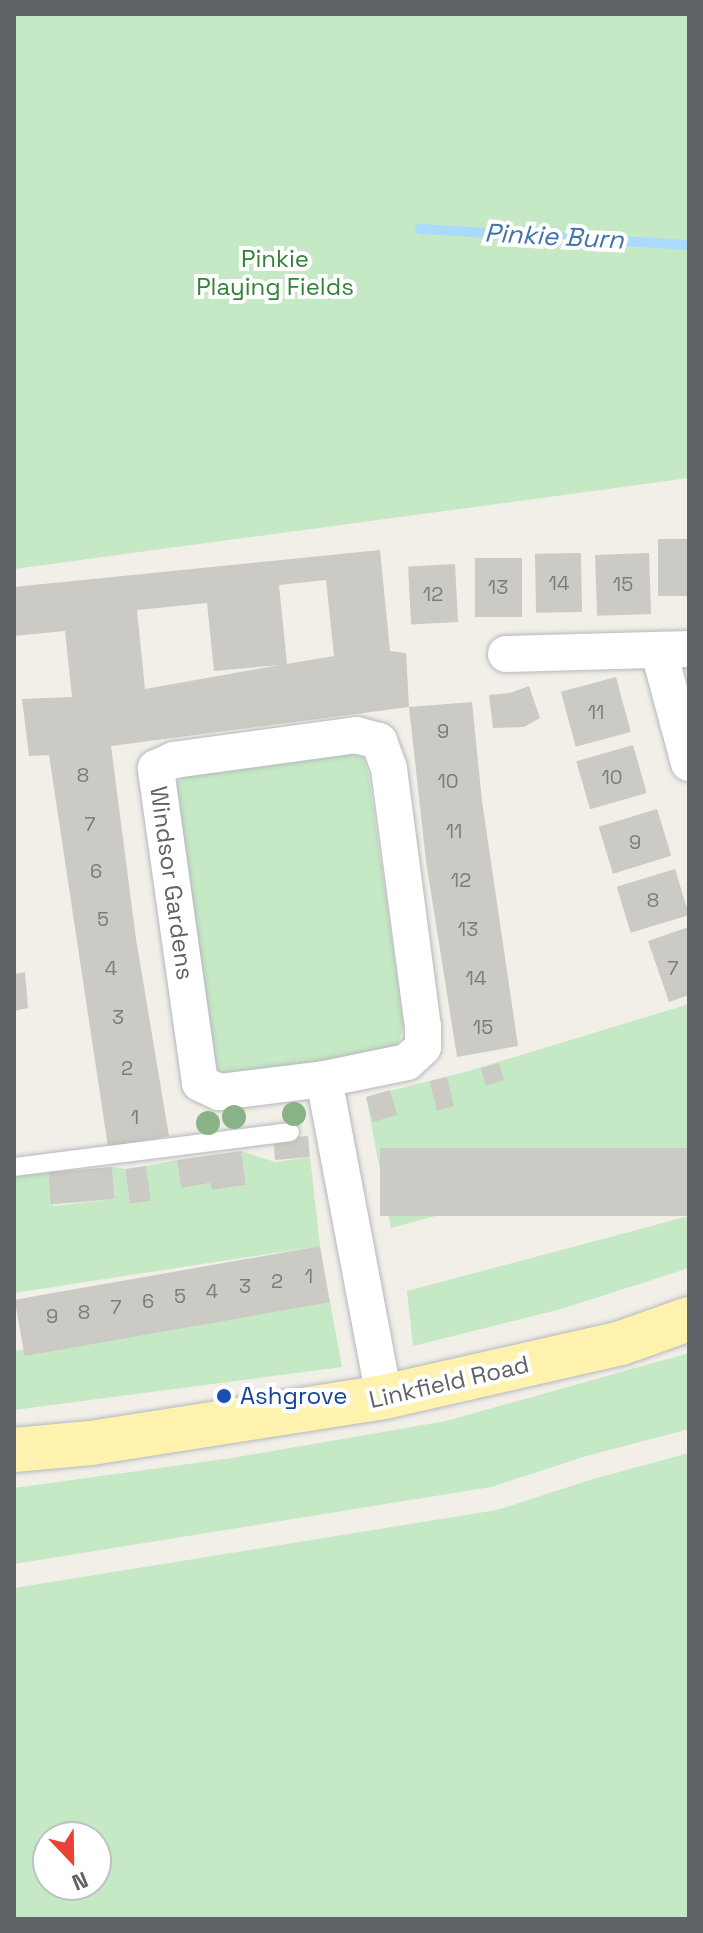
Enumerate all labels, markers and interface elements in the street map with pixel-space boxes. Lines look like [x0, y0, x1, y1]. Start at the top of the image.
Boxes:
water label: Pinkie Burn [484, 218, 624, 256]
park label: Pinkie Playing Fields [196, 245, 354, 301]
house number: 14 [549, 571, 569, 595]
house number: 15 [613, 572, 633, 596]
house number: 13 [488, 575, 508, 599]
house number: 12 [423, 582, 443, 606]
house number: 11 [588, 700, 604, 724]
house number: 9 [437, 719, 449, 743]
house number: 8 [77, 763, 89, 787]
house number: 10 [601, 765, 623, 789]
house number: 10 [437, 769, 459, 793]
street label: Windsor Gardens [144, 784, 200, 982]
house number: 7 [84, 812, 96, 836]
house number: 11 [446, 819, 462, 843]
house number: 9 [629, 830, 641, 854]
house number: 6 [90, 859, 102, 883]
house number: 12 [451, 868, 471, 892]
house number: 8 [647, 888, 659, 912]
house number: 5 [97, 907, 109, 931]
house number: 13 [458, 917, 478, 941]
house number: 4 [105, 956, 117, 980]
house number: 7 [667, 956, 679, 980]
house number: 14 [466, 966, 486, 990]
house number: 3 [112, 1005, 124, 1029]
house number: 15 [473, 1015, 493, 1039]
house number: 2 [121, 1056, 133, 1080]
house number: 1 [131, 1105, 139, 1129]
house number: 1 [305, 1264, 313, 1288]
house number: 2 [271, 1269, 283, 1293]
house number: 3 [239, 1274, 251, 1298]
house number: 4 [206, 1279, 218, 1303]
house number: 5 [174, 1284, 186, 1308]
house number: 6 [142, 1289, 154, 1313]
house number: 7 [110, 1295, 122, 1319]
house number: 8 [78, 1300, 90, 1324]
house number: 9 [46, 1304, 58, 1328]
street label: Linkfield Road [366, 1350, 532, 1414]
place label: Ashgrove [240, 1382, 348, 1410]
marker: Ashgrove [215, 1387, 233, 1405]
north arrow [32, 1821, 112, 1901]
text: N [68, 1866, 92, 1897]

